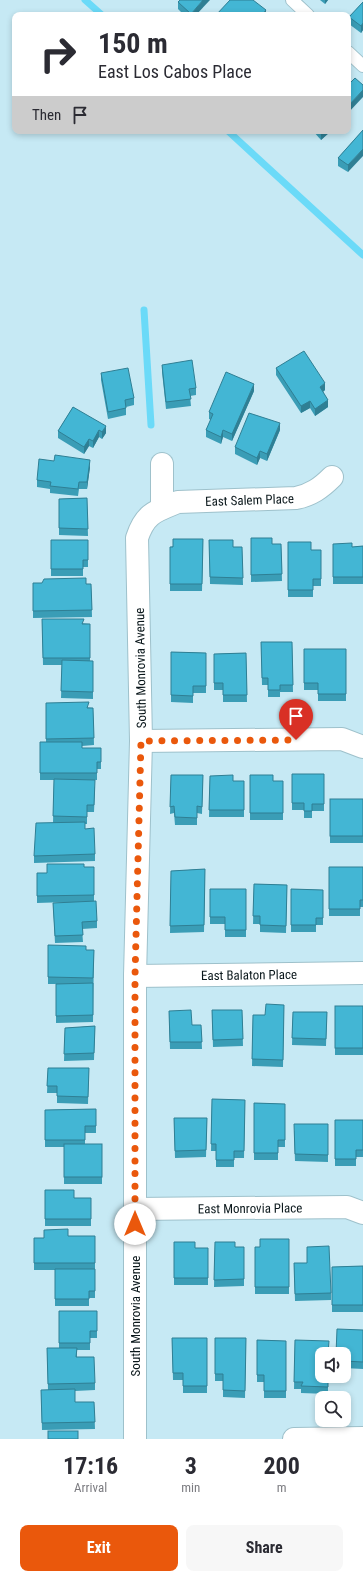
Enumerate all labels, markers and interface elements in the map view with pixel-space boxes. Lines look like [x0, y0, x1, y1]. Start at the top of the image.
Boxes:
text: 150 m [98, 27, 168, 60]
icon: right [32, 28, 84, 80]
text: East Los Cabos Place [98, 61, 252, 82]
icon: arrive [69, 104, 91, 126]
text: Then [32, 106, 61, 124]
street label: East Salem Place [205, 491, 294, 509]
street label: South Monrovia Avenue [132, 607, 149, 728]
pin [279, 699, 313, 740]
icon: arrive [285, 705, 307, 727]
street label: East Balaton Place [201, 967, 297, 983]
street label: East Monrovia Place [198, 1200, 302, 1216]
position arrow [114, 1203, 156, 1245]
street label: South Monrovia Avenue [128, 1256, 143, 1376]
map controls [315, 1347, 351, 1427]
button: sound [315, 1347, 351, 1383]
button: search [315, 1391, 351, 1427]
text: 17:16 [63, 1452, 118, 1480]
text: 3 [185, 1452, 197, 1480]
text: 200 [263, 1452, 300, 1480]
text: Arrival [74, 1480, 107, 1495]
text: min [181, 1480, 200, 1495]
text: m [277, 1480, 287, 1495]
button: Exit [20, 1525, 178, 1571]
button: Share [186, 1525, 343, 1571]

